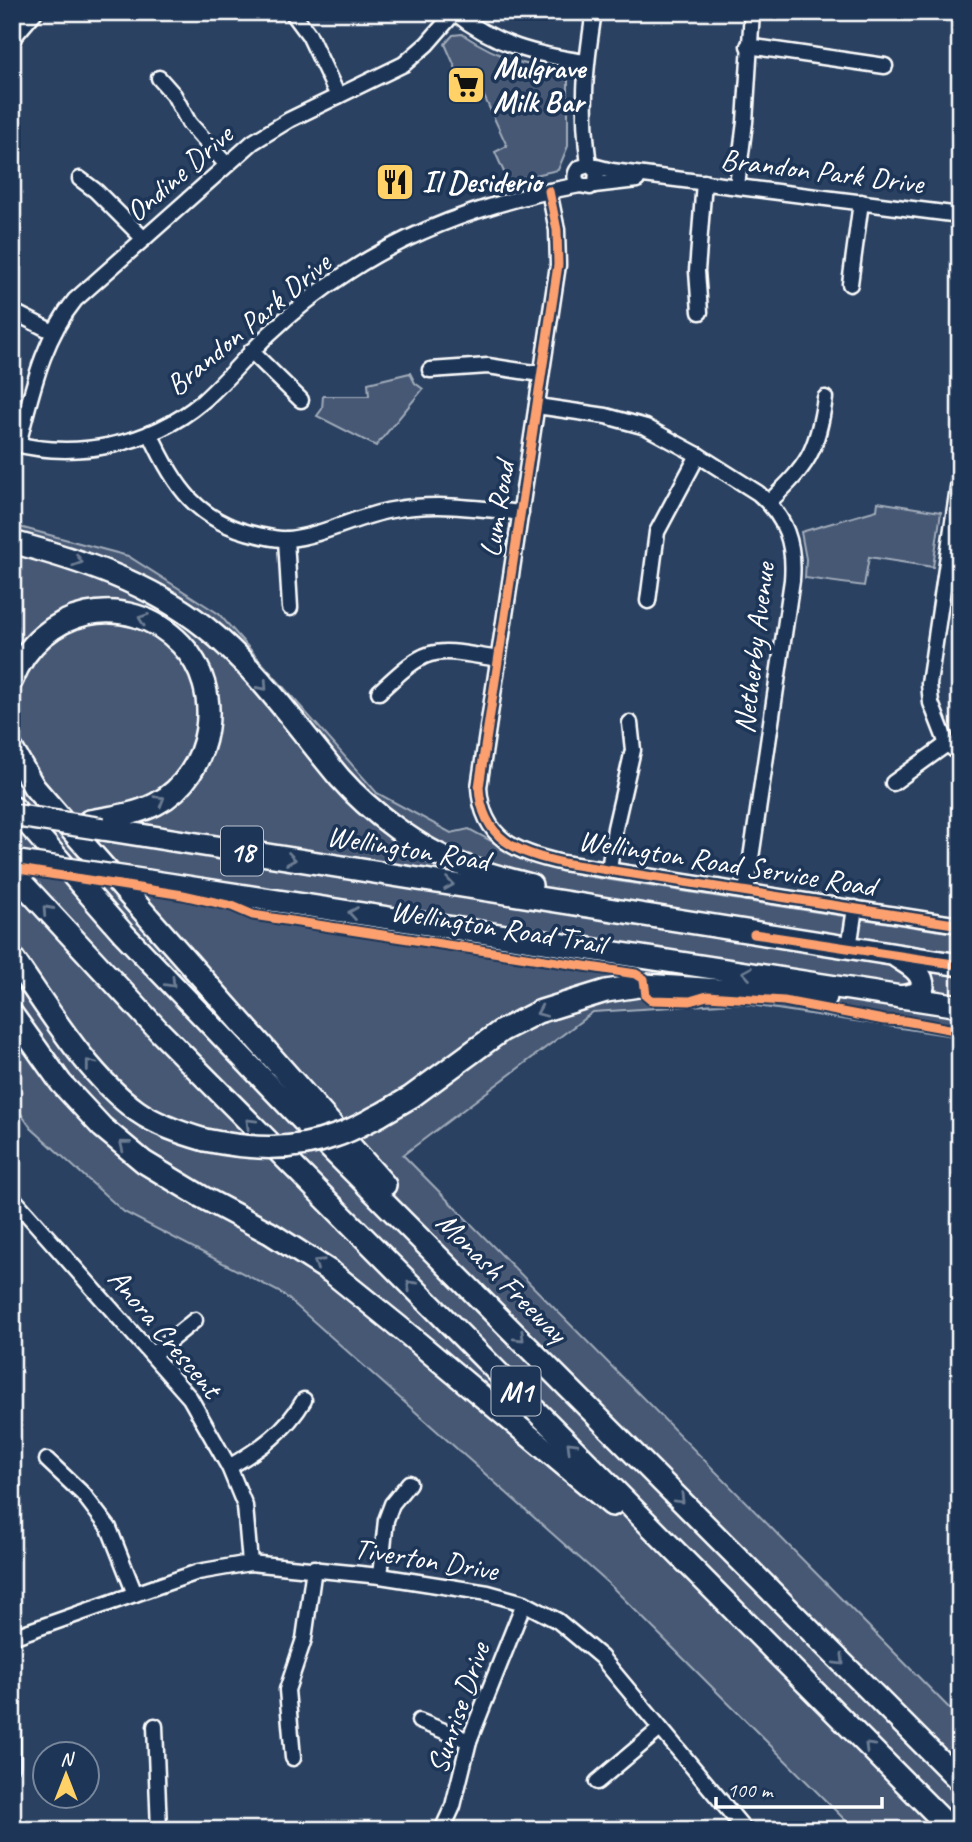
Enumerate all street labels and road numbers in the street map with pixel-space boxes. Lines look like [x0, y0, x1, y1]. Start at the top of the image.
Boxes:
street label: Ondine Drive [117, 115, 242, 230]
street label: Brandon Park Drive [719, 140, 928, 203]
street label: Brandon Park Drive [158, 243, 340, 404]
street label: Lum Road [471, 454, 524, 560]
street label: Netherby Avenue [725, 558, 784, 736]
street label: Wellington Road [324, 816, 496, 880]
street label: Wellington Road Service Road [576, 821, 882, 906]
road number: 18 [221, 826, 263, 876]
street label: Wellington Road Trail [388, 891, 613, 963]
street label: Monash Freeway [428, 1203, 578, 1353]
street label: Anora Crescent [100, 1260, 232, 1408]
road number: M1 [491, 1366, 540, 1416]
street label: Tiverton Drive [351, 1529, 503, 1589]
street label: Sunrise Drive [418, 1635, 499, 1779]

